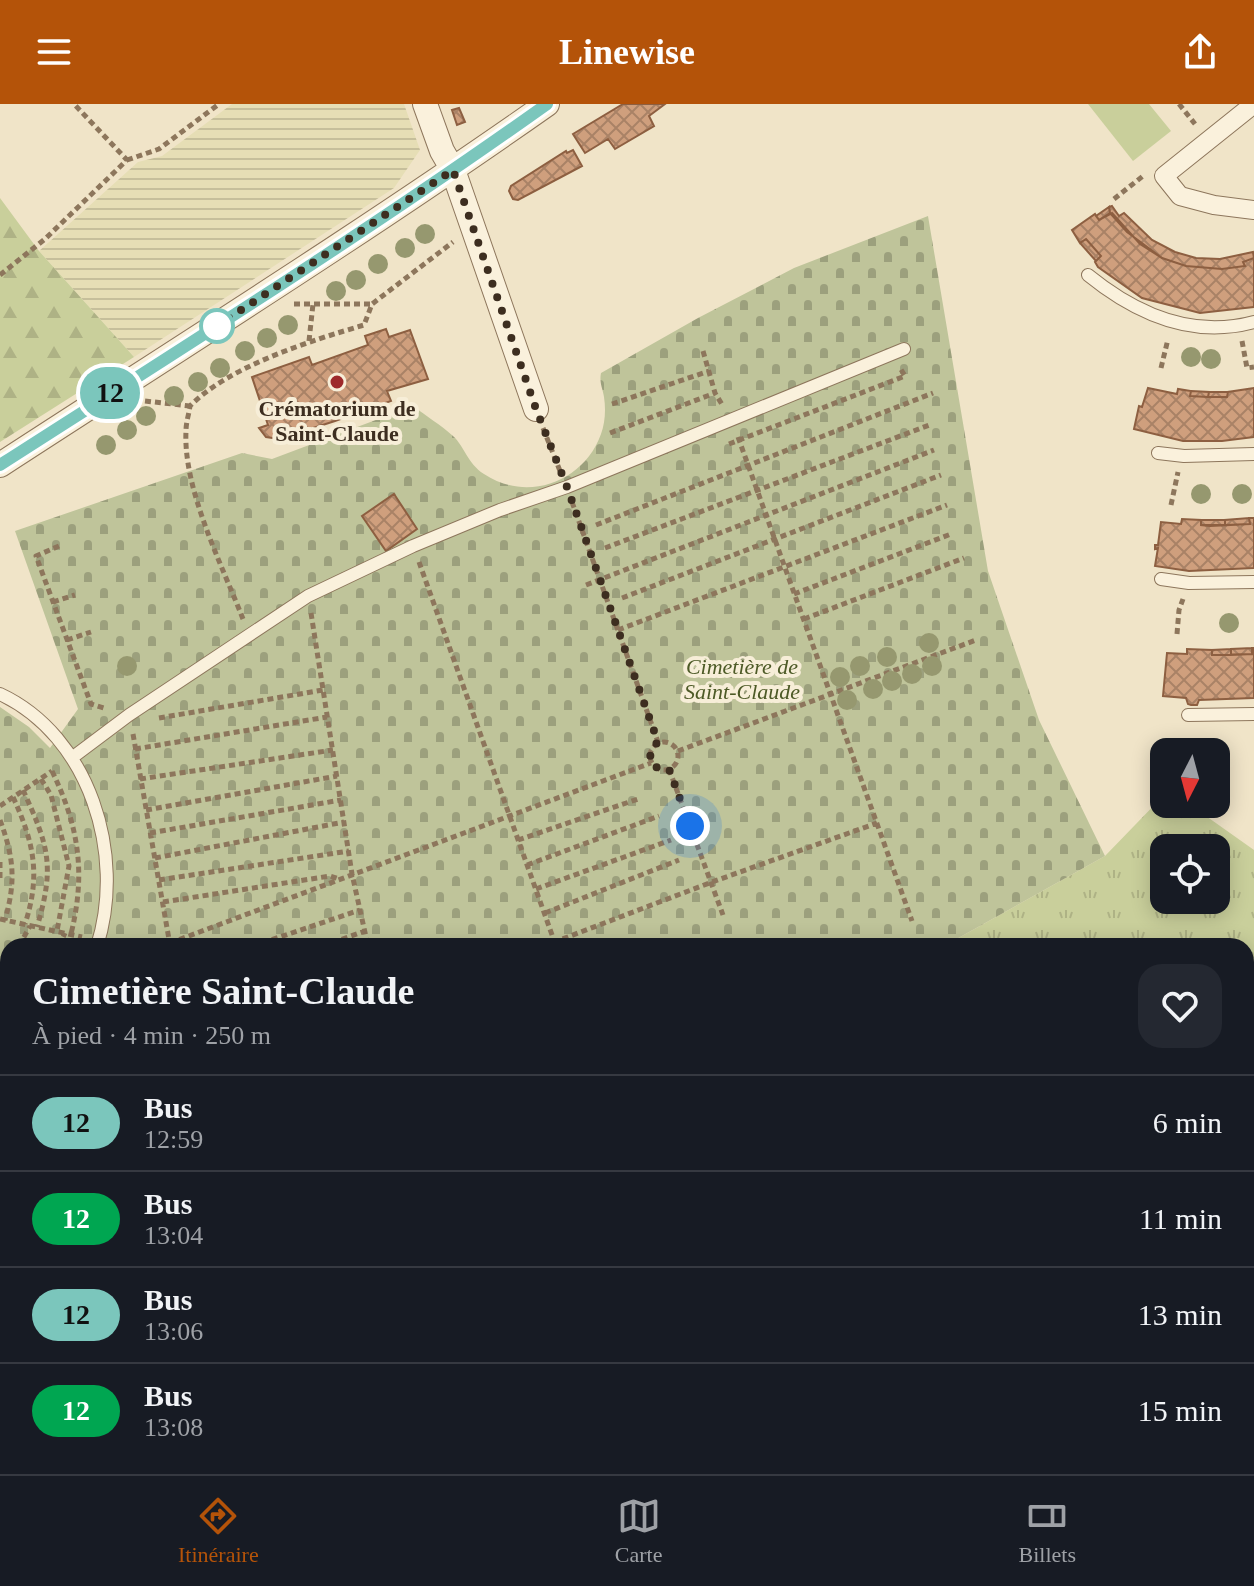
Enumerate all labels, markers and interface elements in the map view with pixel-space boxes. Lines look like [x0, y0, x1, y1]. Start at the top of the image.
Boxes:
icon: menu [32, 30, 76, 74]
icon: share [1178, 30, 1222, 74]
text: Linewise [559, 32, 695, 72]
unlabelled marker [200, 309, 234, 343]
line badge: 12 [74, 367, 146, 419]
marker: Crématorium de Saint-Claude [328, 373, 346, 391]
text: 12 [96, 377, 124, 408]
place label: Crématorium de Saint-Claude [258, 396, 416, 446]
park label: Cimetière de Saint-Claude [684, 654, 800, 704]
north arrow [1150, 738, 1230, 818]
map controls [1150, 738, 1230, 914]
your location [670, 806, 710, 846]
button: locate [1150, 834, 1230, 914]
button: heart [1138, 964, 1222, 1048]
text: Cimetière Saint-Claude [32, 970, 414, 1012]
text: À pied · 4 min · 250 m [32, 1021, 271, 1050]
text: Bus [144, 1091, 192, 1124]
text: 6 min [1153, 1106, 1222, 1139]
text: 12 [62, 1107, 90, 1138]
text: 12:59 [144, 1125, 203, 1154]
text: Bus [144, 1187, 192, 1220]
text: 11 min [1139, 1202, 1222, 1235]
text: 12 [62, 1203, 90, 1234]
text: 13:04 [144, 1221, 203, 1250]
text: Bus [144, 1283, 192, 1316]
text: 13 min [1138, 1298, 1222, 1331]
text: 12 [62, 1299, 90, 1330]
text: 13:06 [144, 1317, 203, 1346]
text: Bus [144, 1379, 192, 1412]
text: 15 min [1138, 1394, 1222, 1427]
text: 12 [62, 1395, 90, 1426]
text: 13:08 [144, 1413, 203, 1442]
tab: Itinéraire [178, 1494, 259, 1568]
tab: Carte [615, 1494, 662, 1568]
tab: Billets [1019, 1494, 1076, 1568]

